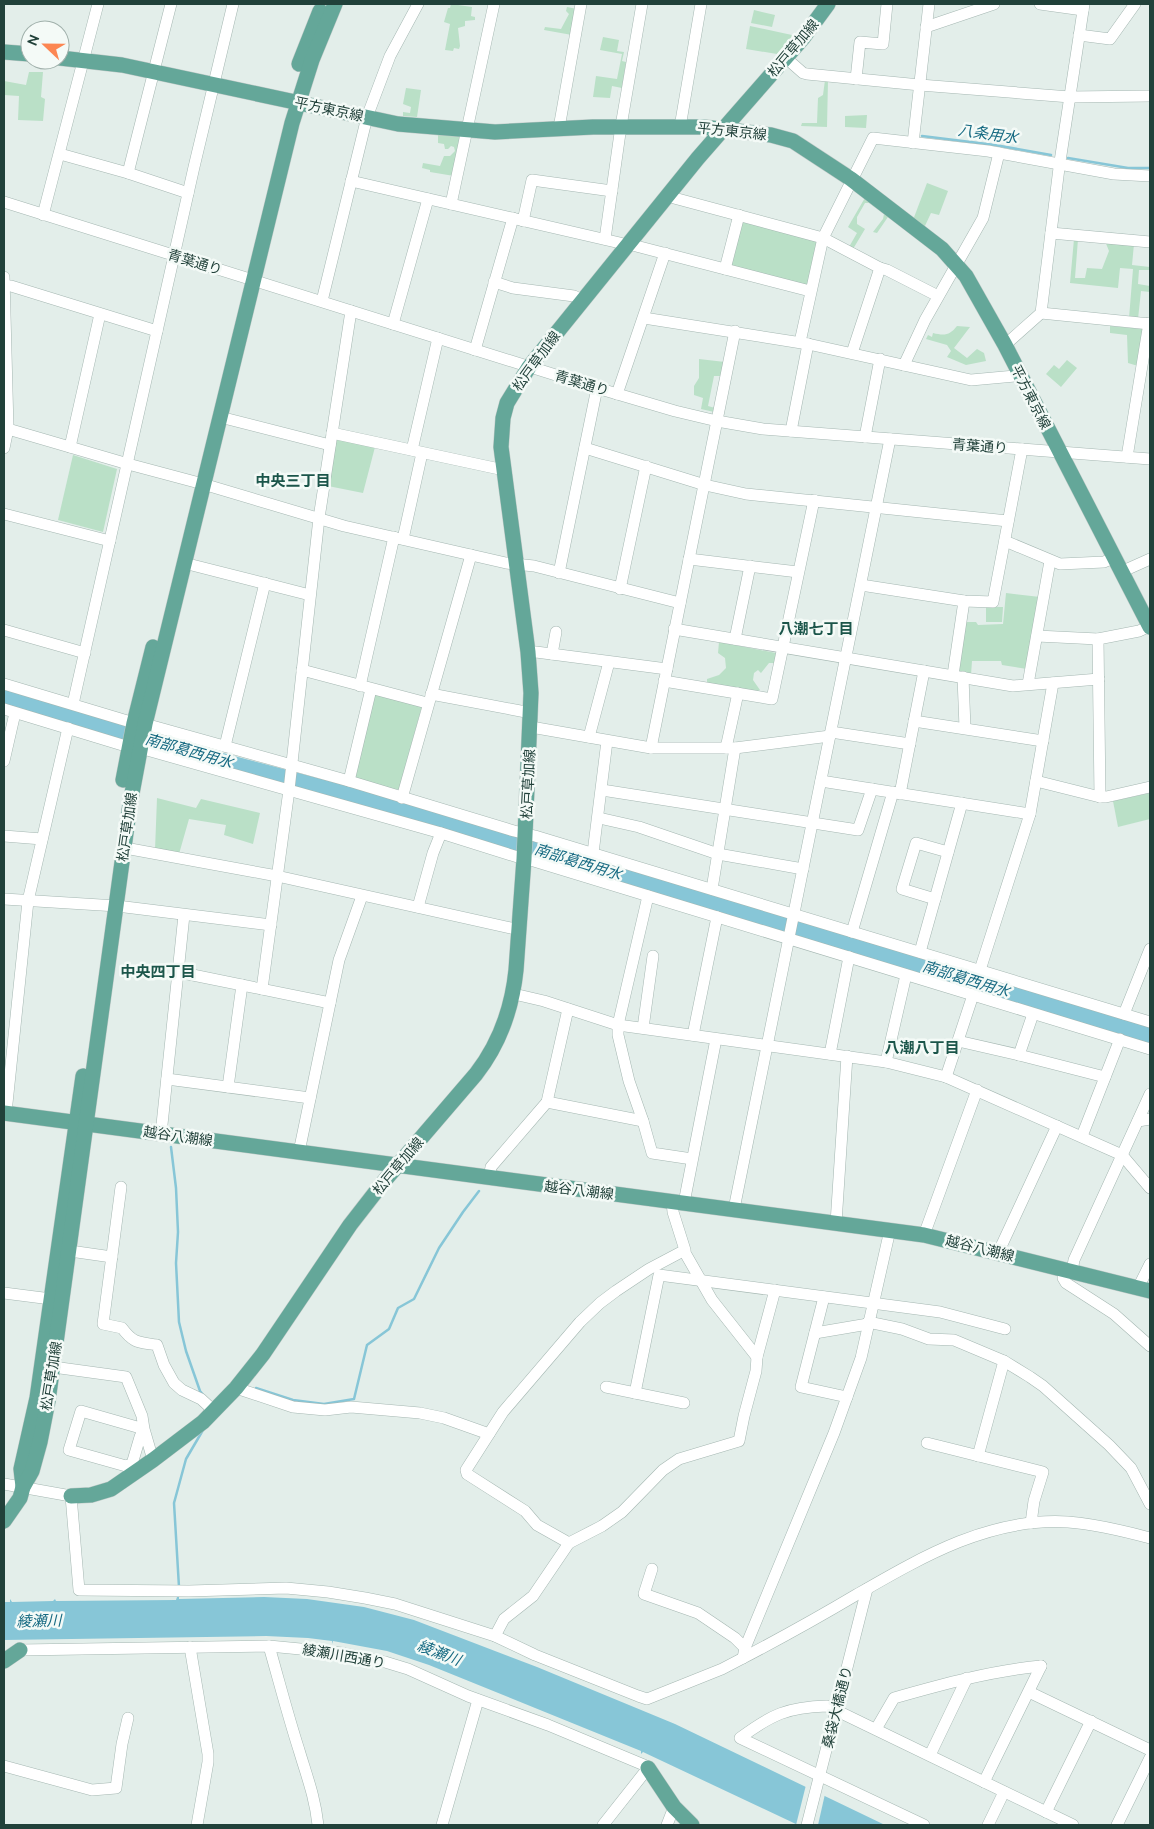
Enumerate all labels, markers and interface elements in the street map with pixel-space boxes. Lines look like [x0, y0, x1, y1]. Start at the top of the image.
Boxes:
street label: 松戸草加線 [764, 16, 822, 80]
north arrow [20, 20, 70, 70]
text: N [24, 32, 42, 48]
street label: 平方東京線 [293, 94, 365, 124]
street label: 平方東京線 [696, 119, 768, 143]
water label: 八条用水 [957, 121, 1021, 146]
street label: 青葉通り [166, 246, 224, 278]
street label: 松戸草加線 [509, 328, 563, 394]
street label: 平方東京線 [1008, 362, 1054, 432]
street label: 青葉通り [553, 367, 611, 399]
street label: 青葉通り [952, 436, 1008, 456]
district label: 中央三丁目 [255, 472, 331, 489]
district label: 八潮七丁目 [778, 620, 854, 637]
water label: 南部葛西用水 [144, 730, 237, 772]
street label: 松戸草加線 [518, 749, 538, 819]
street label: 松戸草加線 [114, 791, 140, 863]
water label: 南部葛西用水 [533, 840, 626, 883]
water label: 南部葛西用水 [921, 957, 1014, 1000]
district label: 中央四丁目 [120, 963, 196, 980]
district label: 八潮八丁目 [884, 1039, 960, 1056]
street label: 越谷八潮線 [142, 1123, 214, 1149]
street label: 松戸草加線 [369, 1134, 427, 1198]
street label: 越谷八潮線 [543, 1178, 615, 1202]
street label: 越谷八潮線 [944, 1232, 1016, 1264]
street label: 松戸草加線 [38, 1340, 64, 1412]
water label: 綾瀬川 [16, 1612, 64, 1629]
water label: 綾瀬川 [415, 1637, 465, 1669]
street label: 綾瀬川西通り [301, 1641, 387, 1671]
street label: 桑袋大橋通り [819, 1664, 855, 1750]

